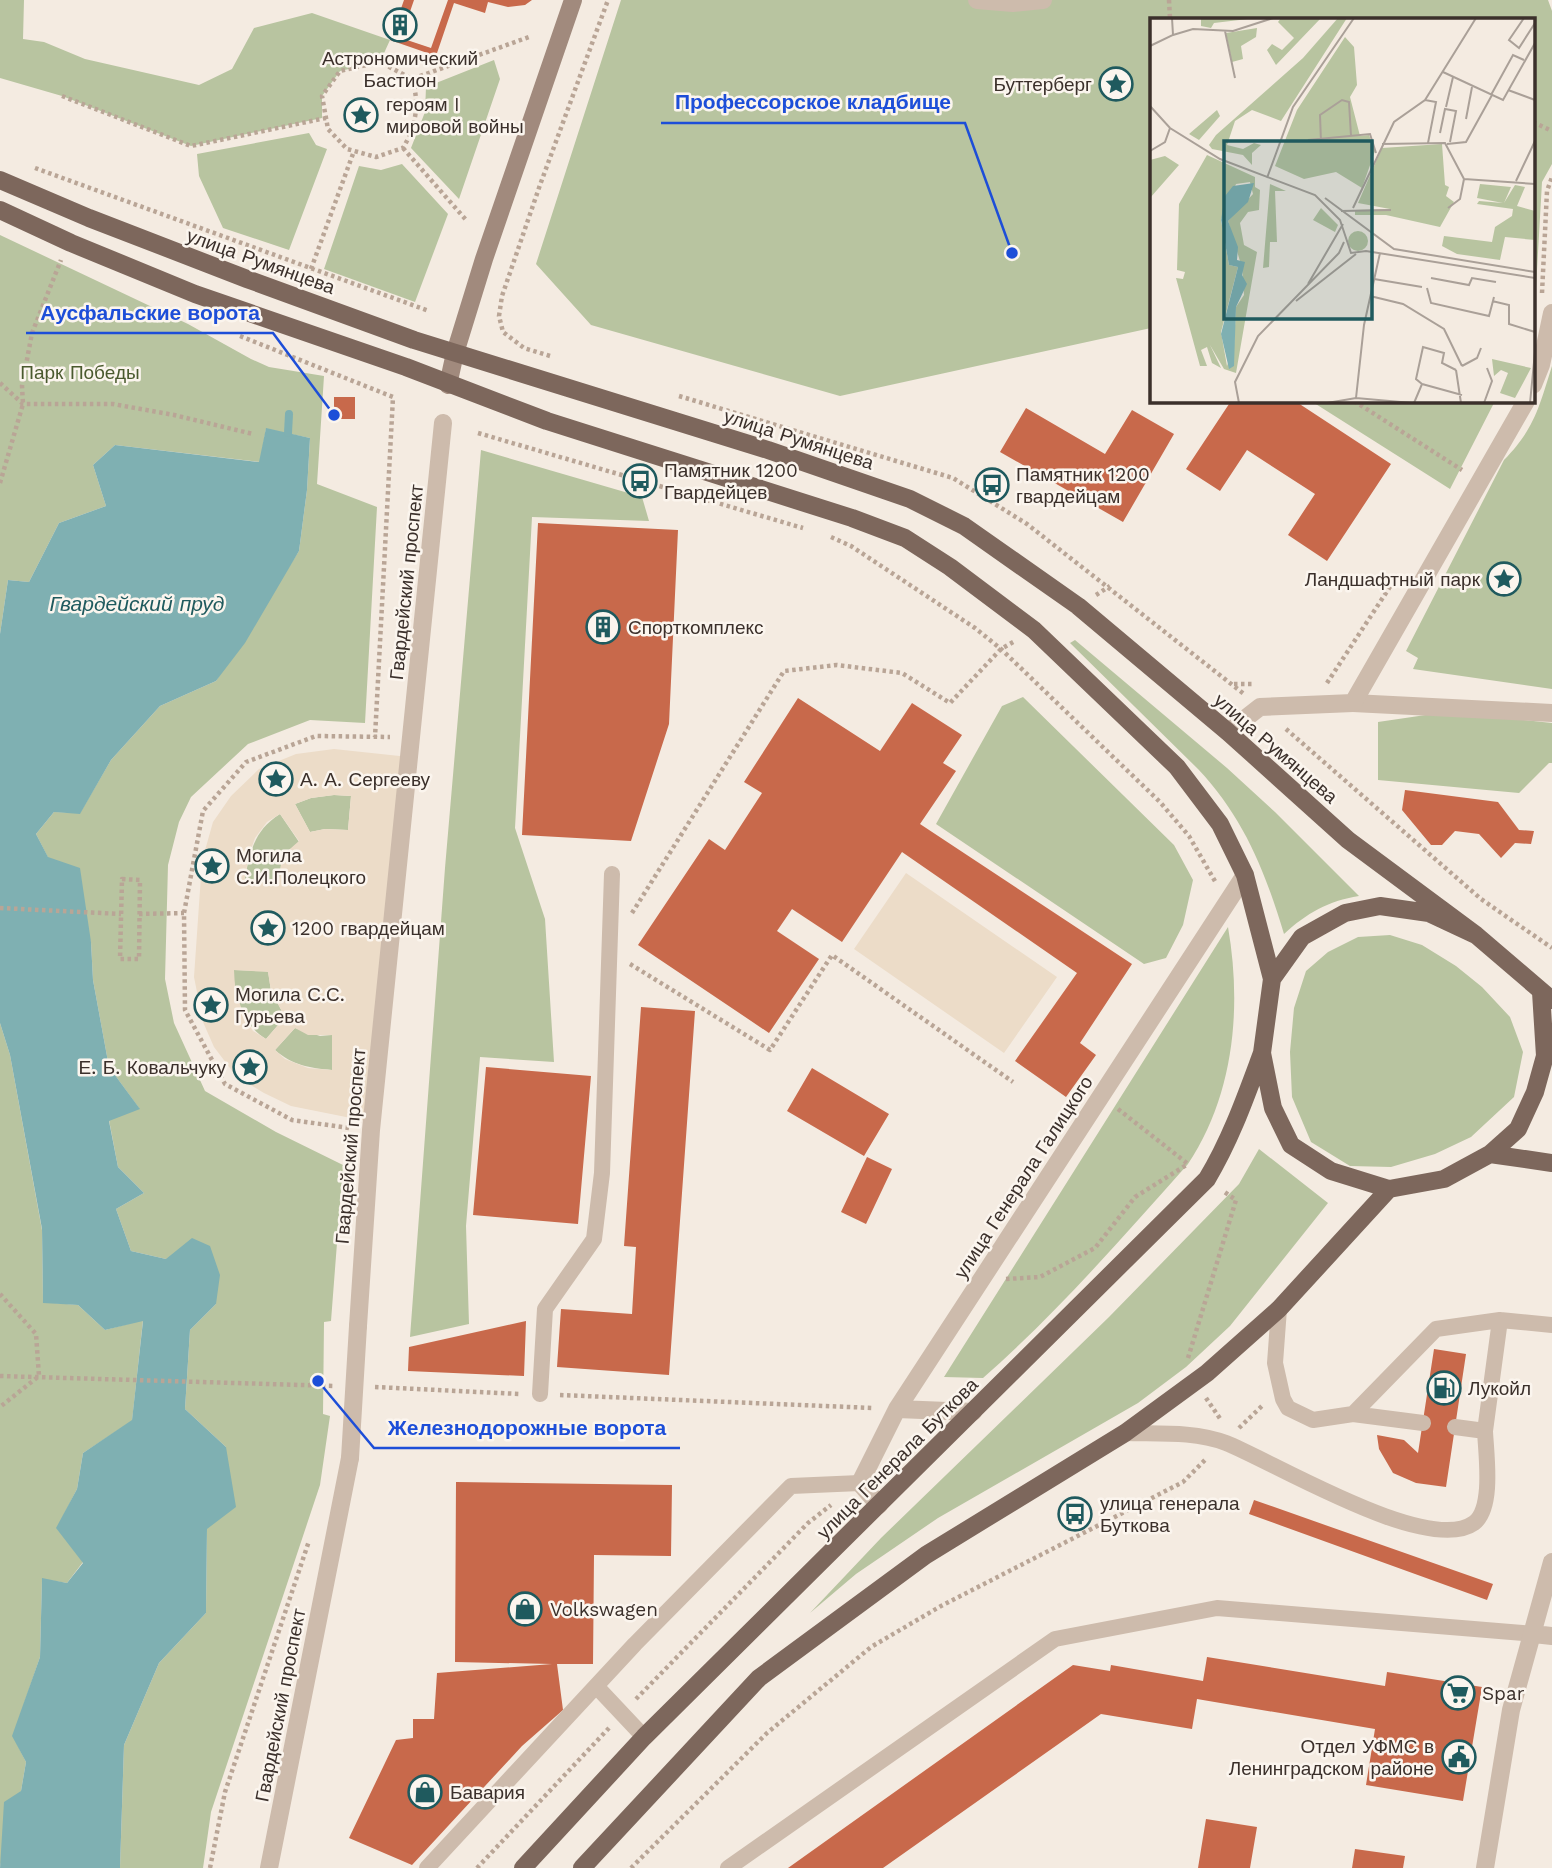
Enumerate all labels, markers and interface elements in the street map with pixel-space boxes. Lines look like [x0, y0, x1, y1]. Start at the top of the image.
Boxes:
building icon: Астрономический Бастион [381, 6, 419, 44]
inset map [1150, 18, 1534, 402]
place label: Астрономический Бастион [322, 47, 478, 92]
place icon: Буттерберг [1097, 65, 1135, 103]
place label: Буттерберг [993, 73, 1092, 96]
callout: Профессорское кладбище [661, 81, 965, 123]
text: Профессорское кладбище [675, 89, 951, 114]
place label: героям I мировой войны [386, 93, 524, 138]
place icon: героям I мировой войны [342, 96, 380, 134]
street label: улица Румянцева [184, 224, 339, 299]
callout: Аусфальские ворота [26, 291, 273, 333]
text: Аусфальские ворота [40, 300, 260, 325]
park label: Парк Победы [20, 361, 140, 384]
street label: улица Румянцева [721, 404, 877, 475]
place label: Памятник 1200 Гвардейцев [664, 459, 798, 504]
bus stop icon: Памятник 1200 Гвардейцев [621, 462, 659, 500]
place label: Памятник 1200 гвардейцам [1016, 463, 1150, 508]
bus stop icon: Памятник 1200 гвардейцам [973, 466, 1011, 504]
street label: Гвардейский проспект [385, 483, 428, 681]
place icon: Ландшафтный парк [1485, 560, 1523, 598]
place label: Ландшафтный парк [1305, 568, 1481, 591]
water label: Гвардейский пруд [50, 591, 224, 616]
building icon: Спорткомплекс [584, 608, 622, 646]
place label: Спорткомплекс [628, 616, 764, 639]
street label: улица Румянцева [1209, 688, 1342, 809]
place icon: А. А. Сергееву [257, 760, 295, 798]
place label: А. А. Сергееву [300, 768, 431, 791]
place label: Могила С.И.Полецкого [236, 844, 366, 889]
place icon: Могила С.И.Полецкого [193, 847, 231, 885]
place icon: 1200 гвардейцам [249, 909, 287, 947]
place label: 1200 гвардейцам [292, 917, 445, 940]
place label: Могила С.С. Гурьева [235, 983, 345, 1028]
place icon: Могила С.С. Гурьева [192, 986, 230, 1024]
street label: Гвардейский проспект [330, 1047, 371, 1245]
place icon: Е. Б. Ковальчуку [231, 1048, 269, 1086]
place label: Е. Б. Ковальчуку [79, 1056, 226, 1079]
street label: улица Генерала Галицкого [949, 1072, 1098, 1283]
fuel station icon: Лукойл [1425, 1369, 1463, 1407]
street label: улица Генерала Буткова [812, 1373, 983, 1544]
place label: Лукойл [1468, 1377, 1531, 1400]
callout: Железнодорожные ворота [374, 1406, 680, 1448]
text: Железнодорожные ворота [387, 1415, 666, 1440]
place label: улица генерала Буткова [1100, 1492, 1240, 1537]
bus stop icon: улица генерала Буткова [1056, 1495, 1094, 1533]
shop icon: Volkswagen [506, 1590, 544, 1628]
place label: Volkswagen [550, 1598, 658, 1621]
street label: Гвардейский проспект [250, 1606, 311, 1804]
supermarket icon: Spar [1439, 1674, 1477, 1712]
place label: Spar [1482, 1682, 1525, 1705]
place label: Отдел УФМС в Ленинградском районе [1229, 1735, 1434, 1780]
public building icon: Отдел УФМС в Ленинградском районе [1440, 1738, 1478, 1776]
shop icon: Бавария [406, 1773, 444, 1811]
place label: Бавария [450, 1781, 525, 1804]

